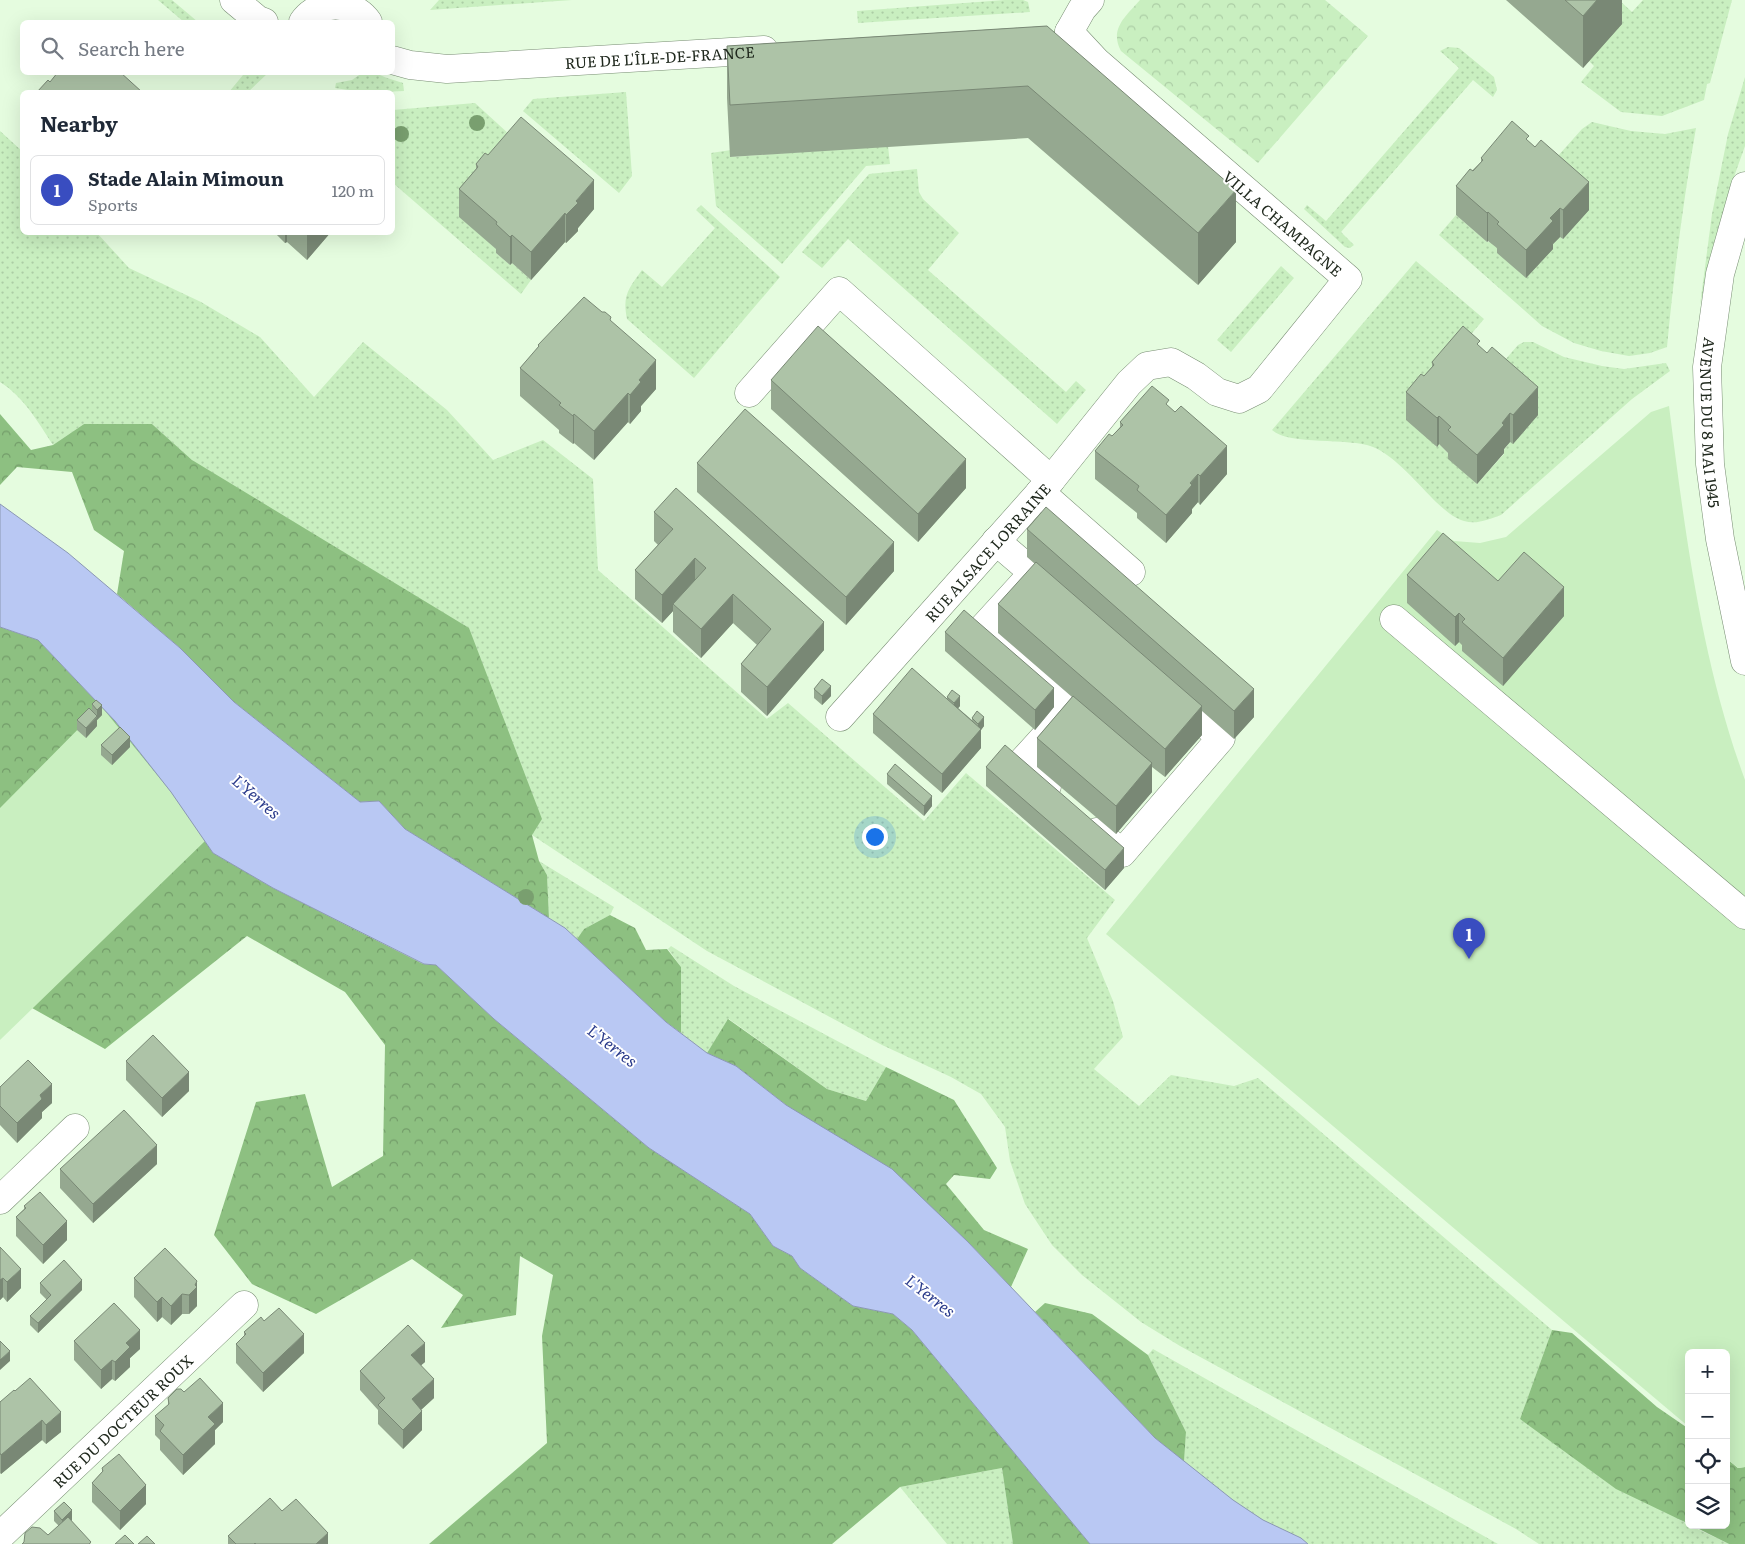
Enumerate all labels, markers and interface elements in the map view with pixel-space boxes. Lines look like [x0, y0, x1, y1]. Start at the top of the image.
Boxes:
search box [20, 20, 395, 75]
icon: search [38, 34, 66, 62]
text: Search here [78, 34, 185, 62]
street label: RUE DE L'ÎLE-DE-FRANCE [564, 39, 755, 73]
text: Nearby [40, 107, 118, 138]
text: Stade Alain Mimoun [88, 164, 284, 192]
street label: VILLA CHAMPAGNE [1218, 165, 1348, 281]
text: 1 [54, 178, 60, 202]
text: 120 m [331, 178, 374, 202]
text: Sports [88, 192, 138, 216]
street label: AVENUE DU 8 MAI 1945 [1696, 336, 1727, 509]
street label: RUE ALSACE LORRAINE [919, 477, 1055, 627]
water label: L'Yerres [227, 768, 287, 824]
your location [862, 824, 888, 850]
pin: 1 [1453, 918, 1485, 959]
water label: L'Yerres [583, 1018, 643, 1072]
water label: L'Yerres [901, 1268, 961, 1322]
street label: RUE DU DOCTEUR ROUX [47, 1348, 197, 1493]
map controls [1685, 1349, 1730, 1529]
button: + [1685, 1349, 1730, 1394]
button: − [1685, 1394, 1730, 1439]
button: locate [1685, 1439, 1730, 1484]
button: layers [1685, 1484, 1730, 1529]

